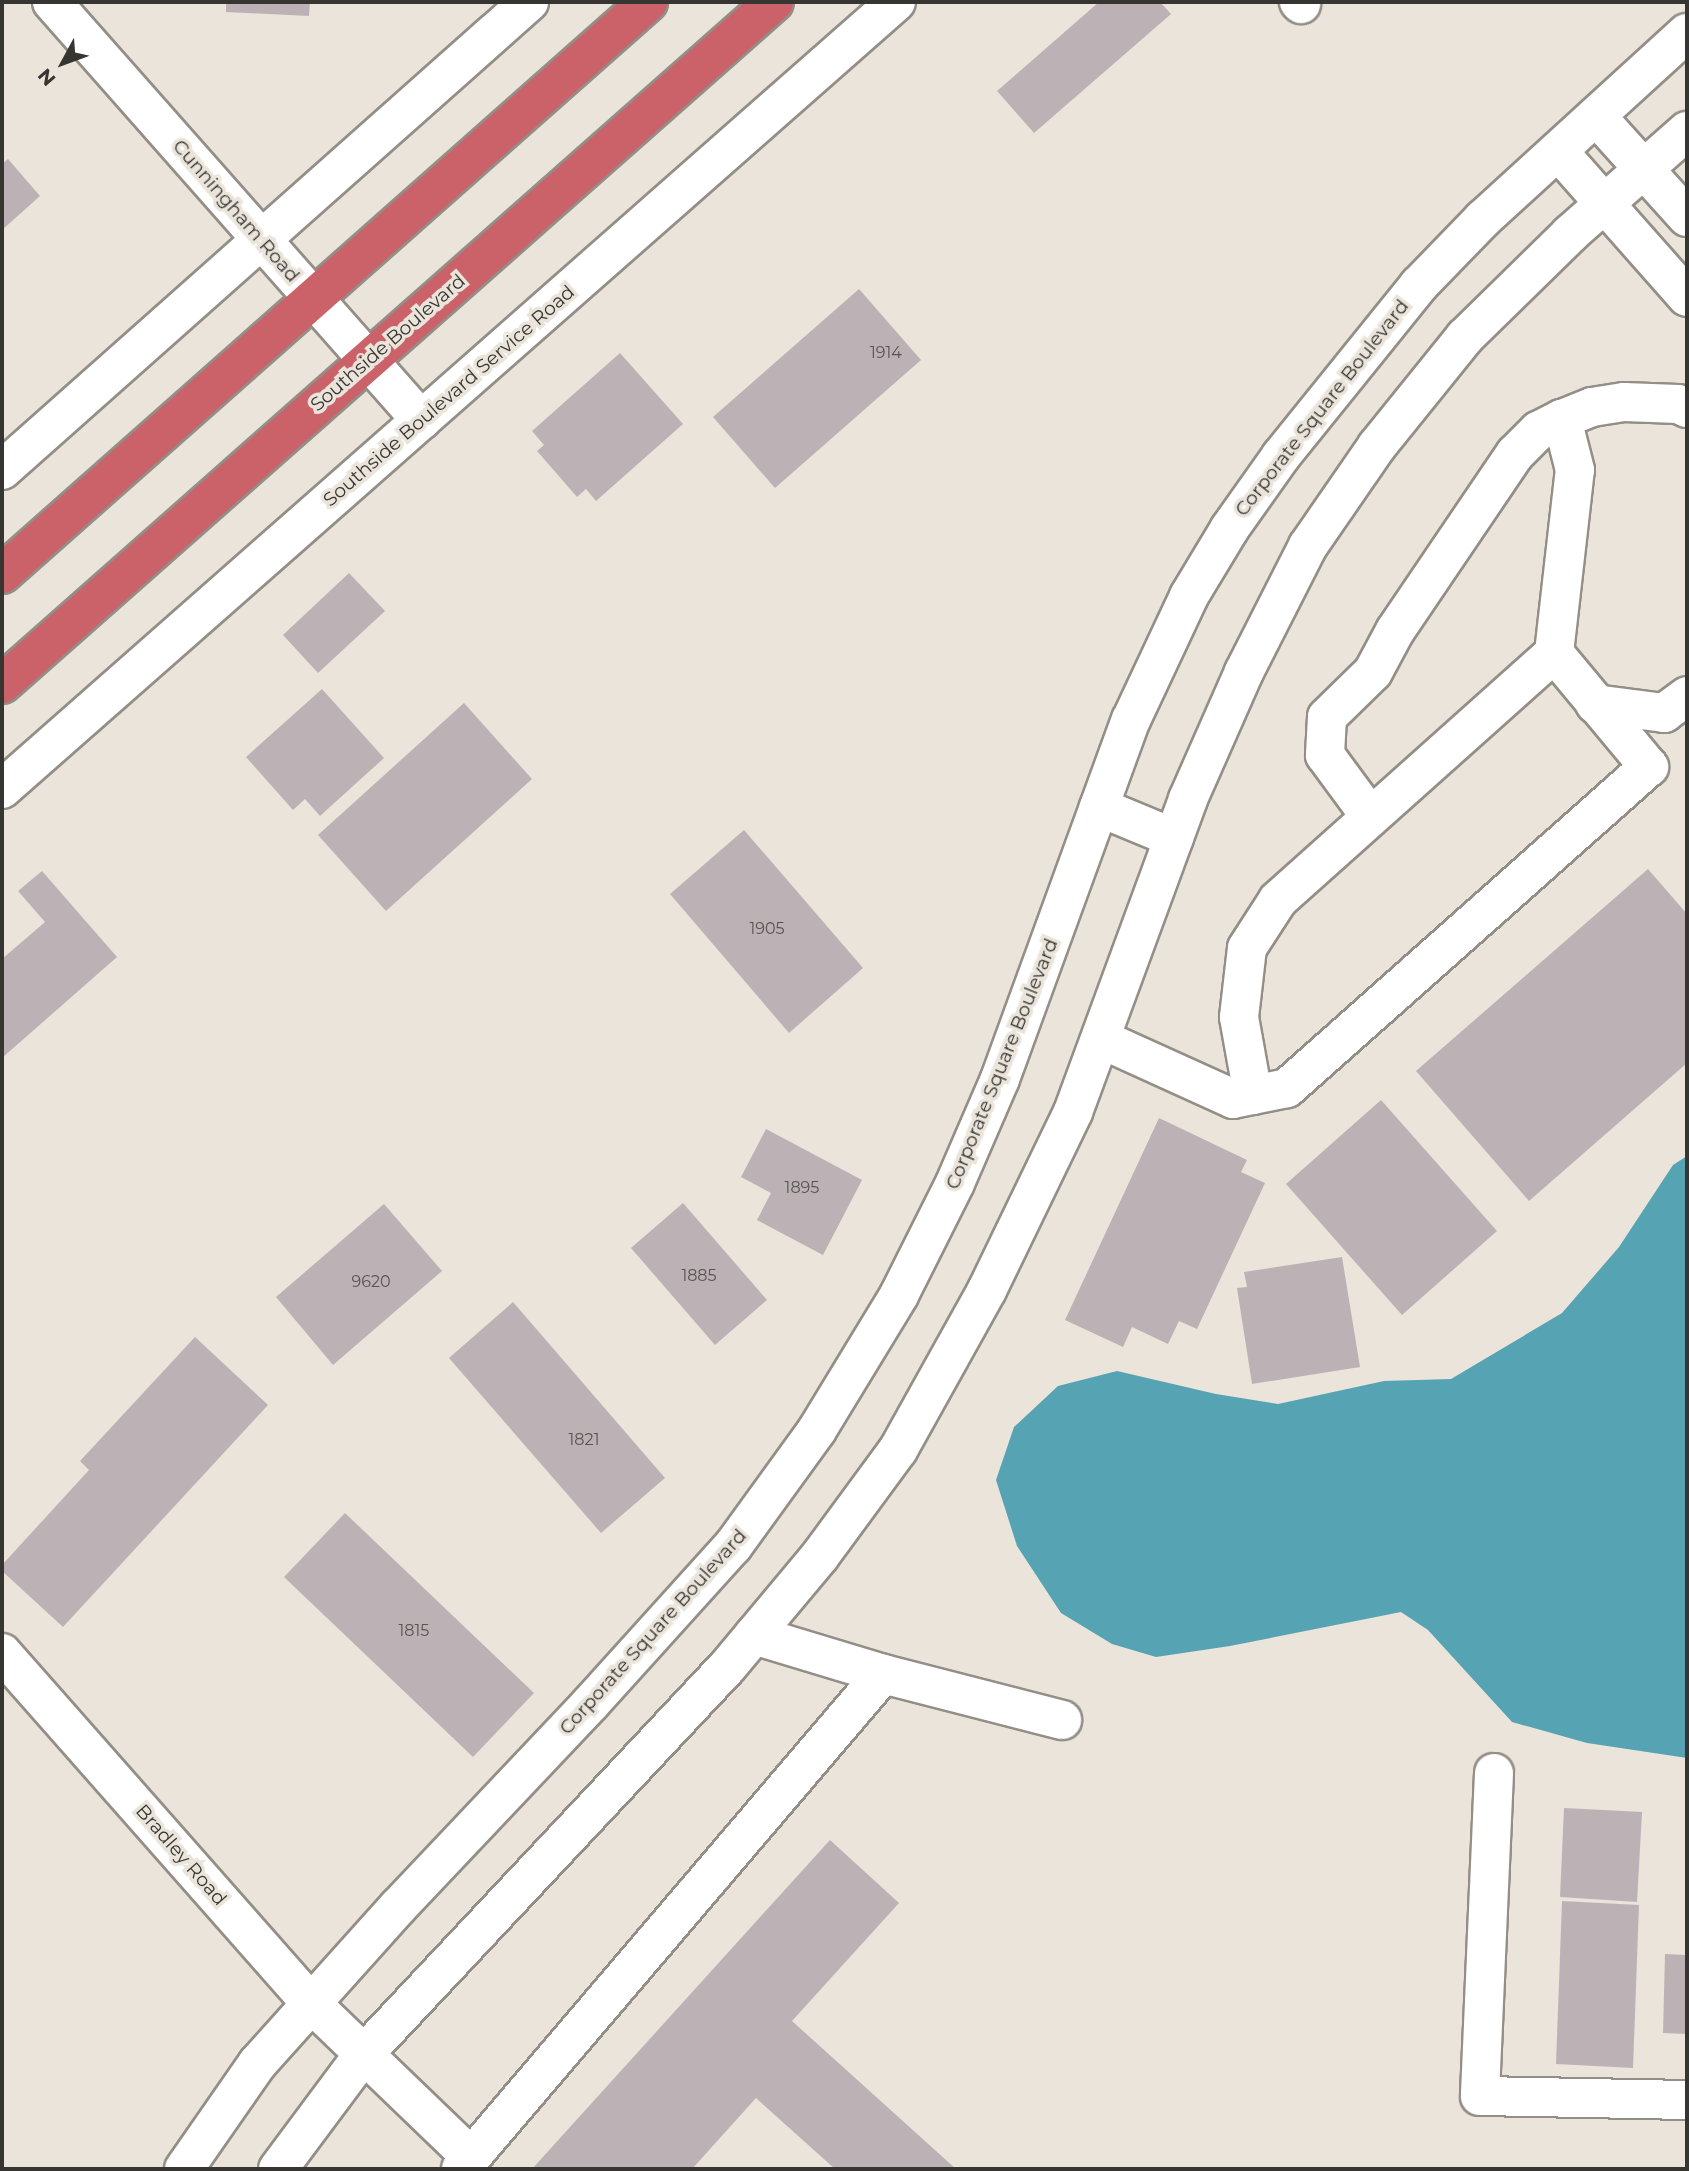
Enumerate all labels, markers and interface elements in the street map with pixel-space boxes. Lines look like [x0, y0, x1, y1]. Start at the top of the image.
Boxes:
north arrow [28, 28, 98, 98]
text: N [33, 64, 60, 90]
street label: Cunningham Road [168, 135, 304, 287]
street label: Southside Boulevard [306, 270, 470, 416]
street label: Southside Boulevard Service Road [319, 281, 579, 511]
street label: Corporate Square Boulevard [1230, 295, 1414, 521]
house number: 1914 [870, 343, 902, 363]
house number: 1905 [749, 919, 785, 939]
street label: Corporate Square Boulevard [941, 935, 1063, 1193]
house number: 1895 [785, 1178, 819, 1198]
house number: 1885 [681, 1266, 717, 1286]
house number: 9620 [351, 1272, 391, 1292]
house number: 1821 [569, 1430, 599, 1450]
street label: Corporate Square Boulevard [555, 1525, 751, 1739]
house number: 1815 [399, 1621, 429, 1641]
street label: Bradley Road [131, 1800, 231, 1910]

